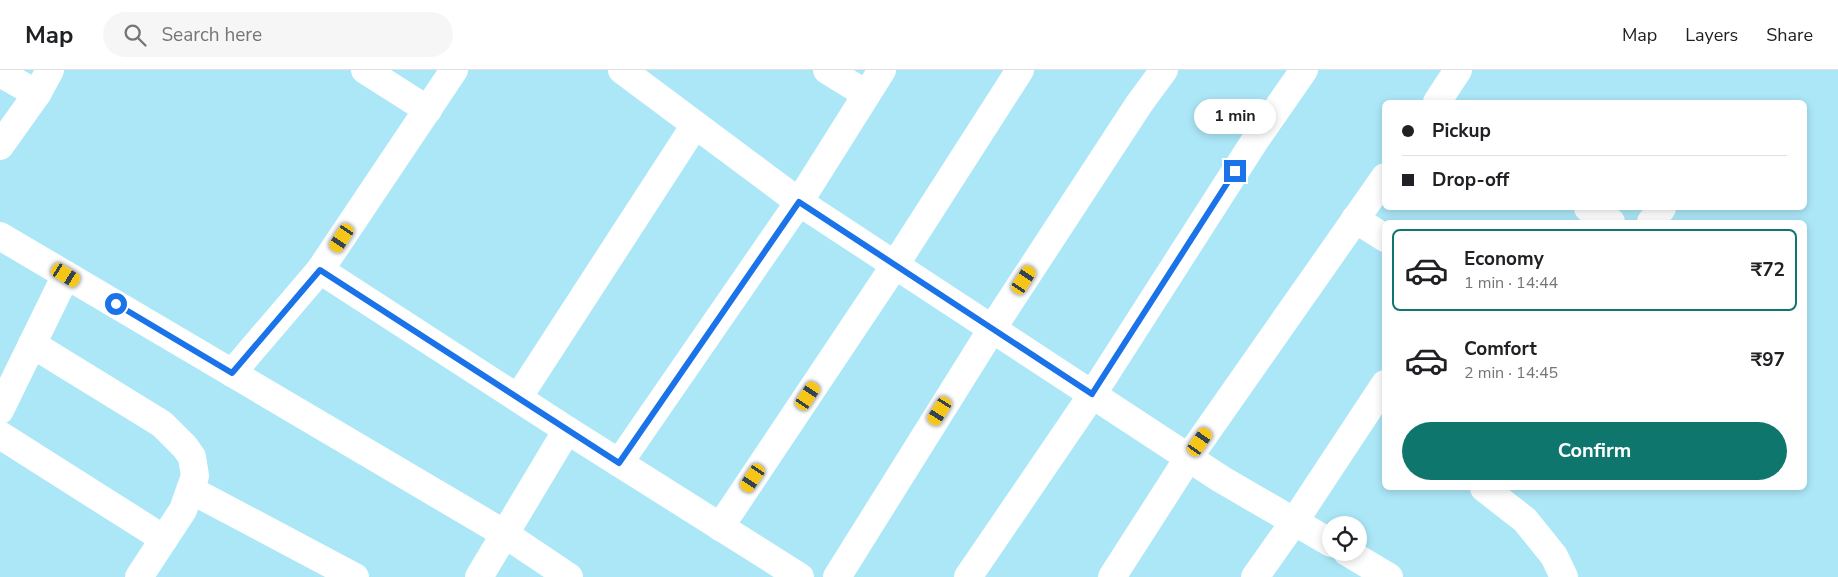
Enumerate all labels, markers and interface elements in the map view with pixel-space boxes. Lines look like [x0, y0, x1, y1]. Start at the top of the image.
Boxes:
search box [103, 12, 453, 57]
text: Map [25, 19, 73, 51]
icon: search [121, 21, 149, 49]
text: Search here [161, 22, 262, 48]
text: Map [1622, 23, 1657, 47]
text: Layers [1685, 23, 1738, 47]
text: Share [1766, 23, 1813, 47]
callout: 1 min [1194, 98, 1276, 134]
text: 1 min [1214, 105, 1256, 127]
text: Pickup [1432, 118, 1491, 144]
route end [1224, 160, 1246, 182]
text: Drop-off [1432, 167, 1509, 193]
car [327, 221, 356, 255]
text: Economy [1464, 246, 1544, 272]
icon: car [1404, 248, 1449, 293]
text: ₹72 [1751, 257, 1785, 283]
car [49, 261, 82, 289]
car [1009, 263, 1038, 297]
text: 1 min · 14:44 [1464, 272, 1558, 294]
route start [105, 293, 127, 315]
text: Comfort [1464, 336, 1537, 362]
icon: car [1404, 338, 1449, 383]
text: ₹97 [1751, 347, 1785, 373]
text: 2 min · 14:45 [1464, 362, 1558, 384]
car [793, 379, 822, 413]
car [925, 394, 954, 428]
button: Confirm [1402, 422, 1787, 480]
car [1185, 425, 1214, 459]
car [738, 461, 767, 495]
map controls [1322, 516, 1367, 561]
button: locate [1322, 516, 1367, 561]

